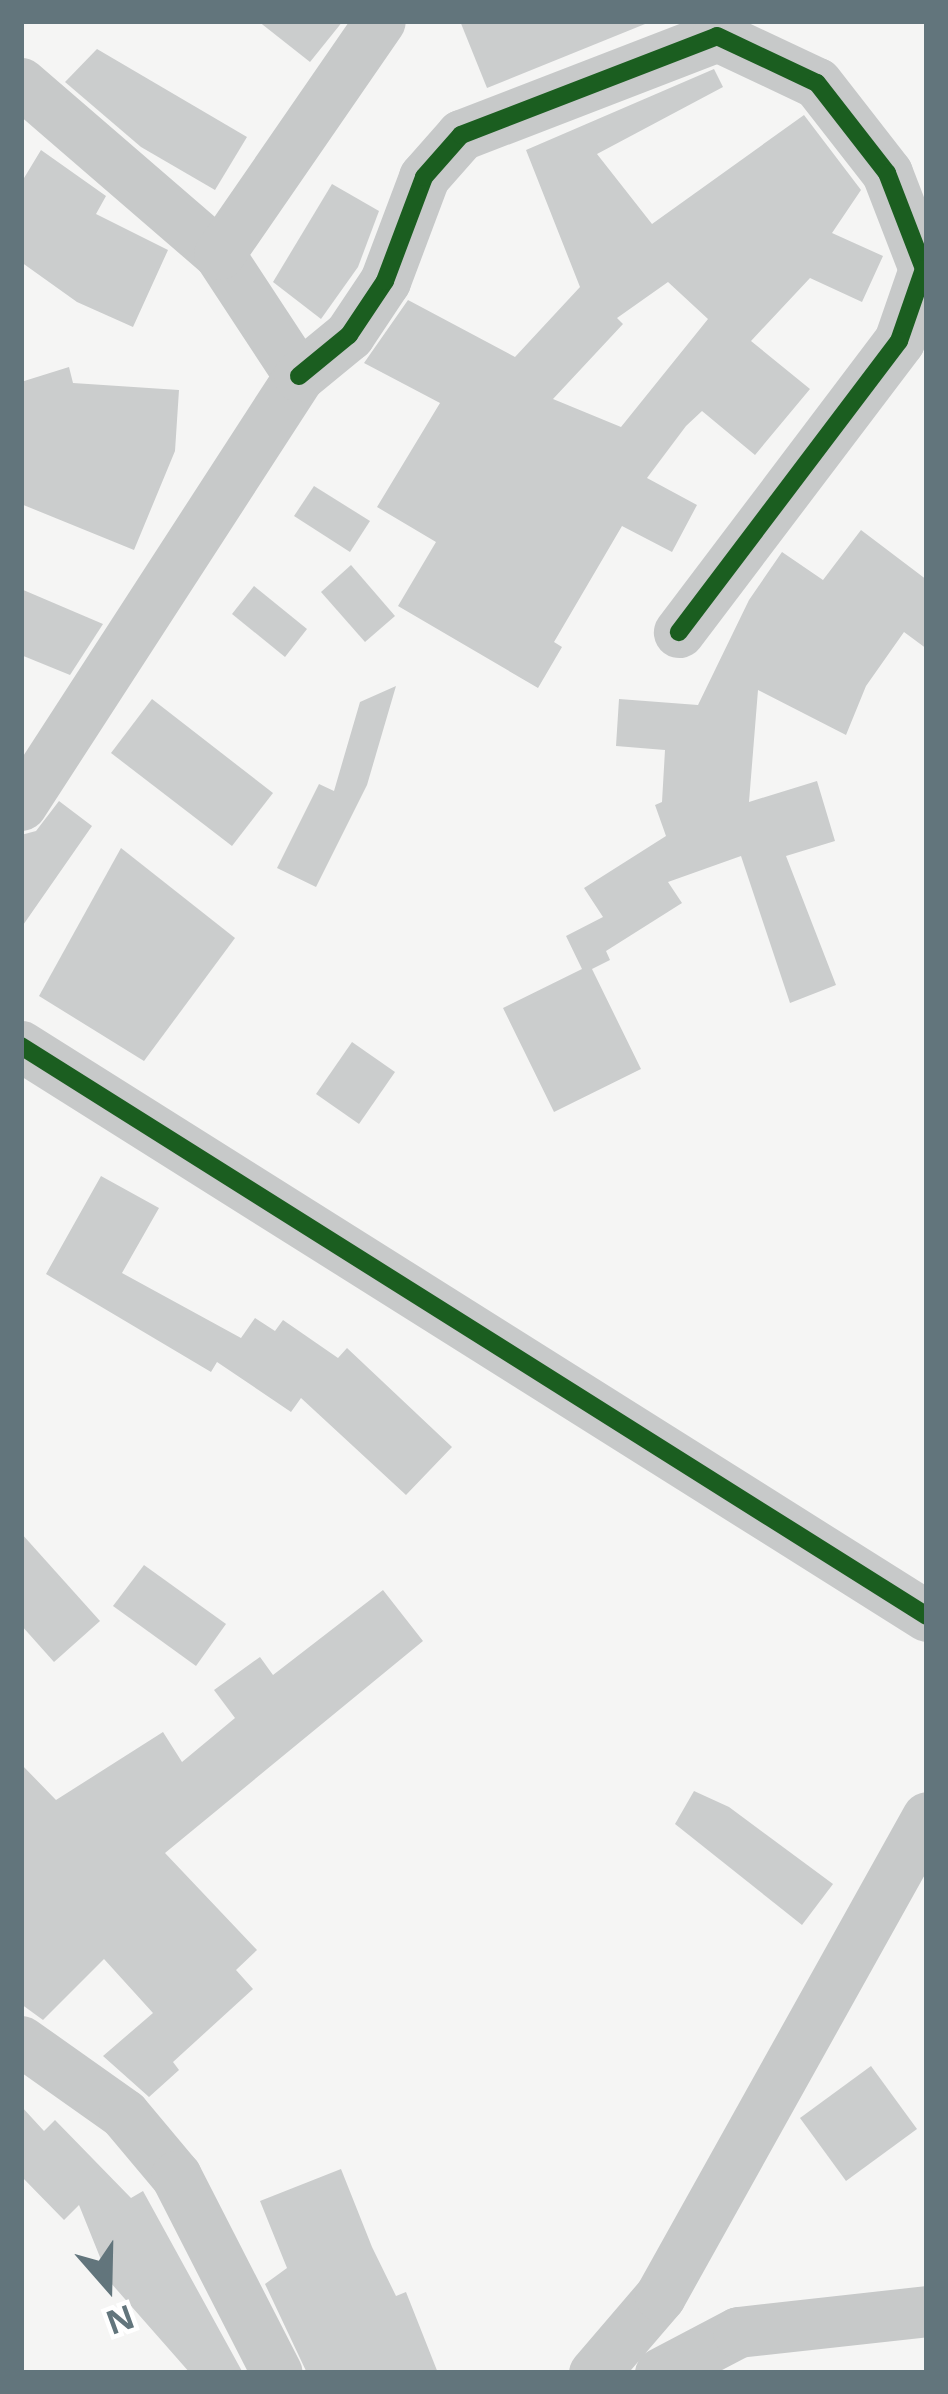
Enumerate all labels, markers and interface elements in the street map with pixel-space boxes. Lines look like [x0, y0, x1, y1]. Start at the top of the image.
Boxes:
north arrow [48, 2226, 168, 2346]
text: N [100, 2295, 141, 2346]

